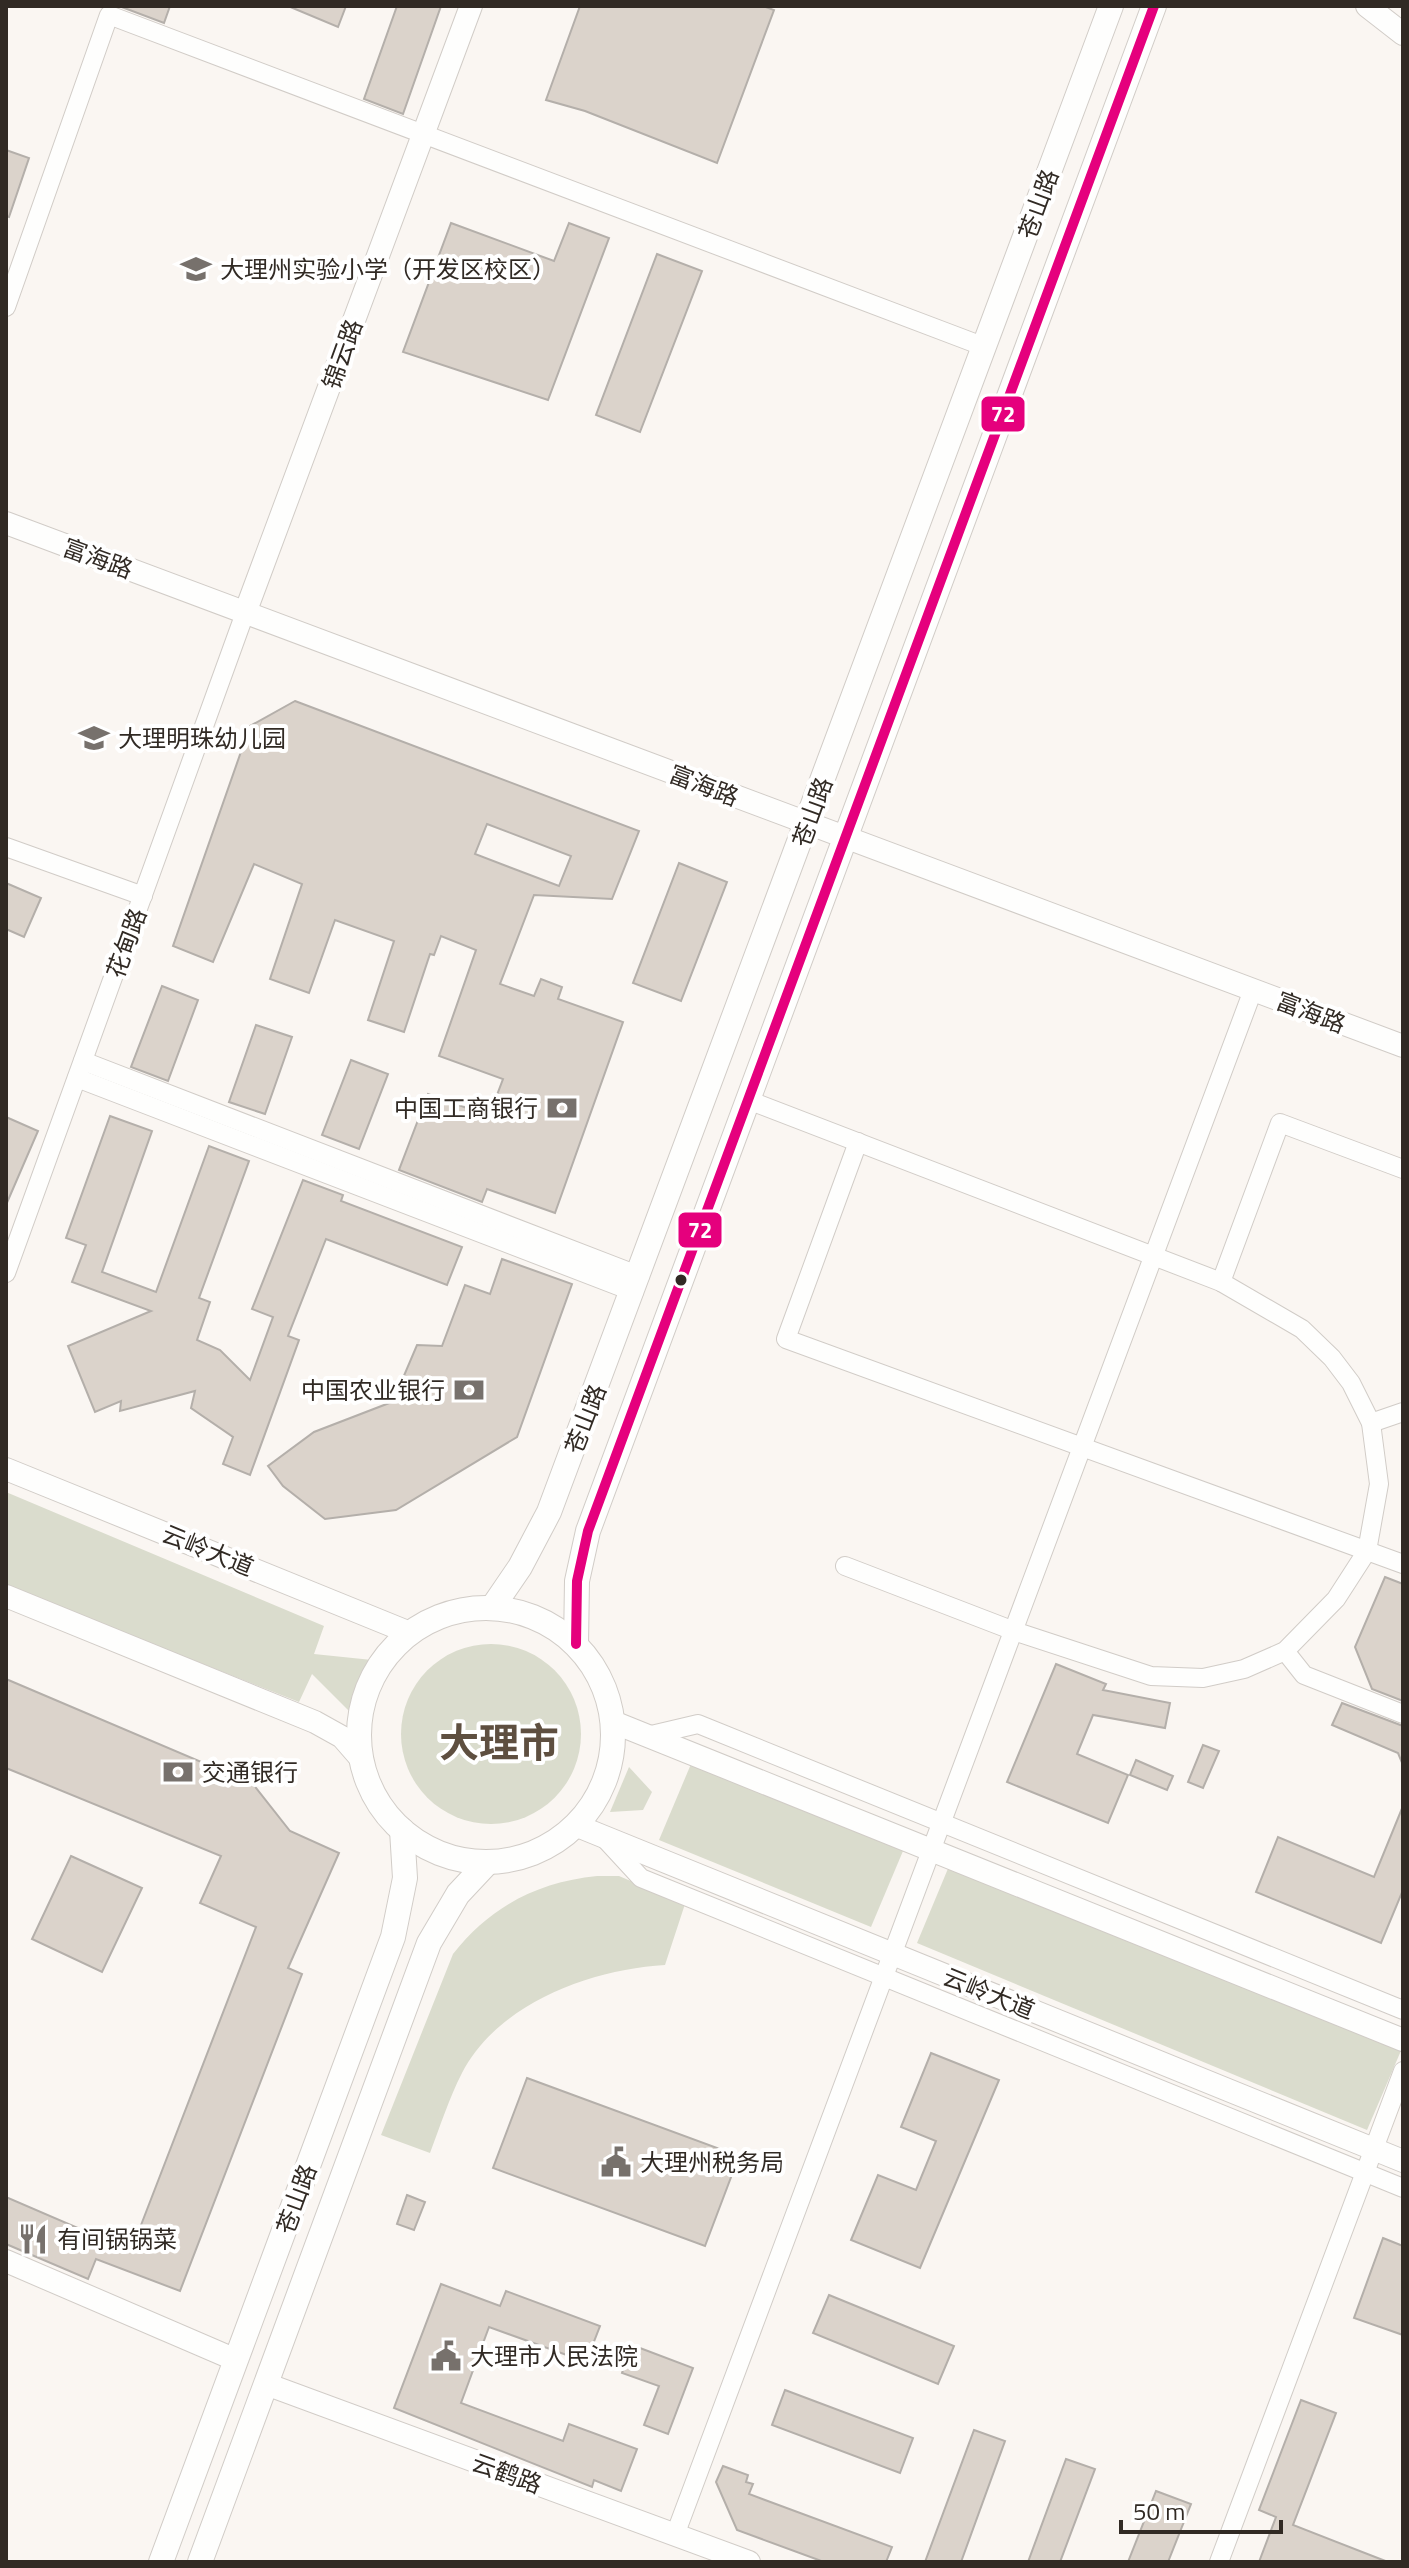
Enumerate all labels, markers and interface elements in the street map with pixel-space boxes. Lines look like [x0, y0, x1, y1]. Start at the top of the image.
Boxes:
street label: 苍山路 [1009, 164, 1067, 244]
place label: 大理州实验小学（开发区校区） [220, 251, 556, 287]
school or university icon: 大理州实验小学（开发区校区） [179, 252, 213, 286]
street label: 锦云路 [313, 314, 371, 394]
line badge: 72 [980, 395, 1026, 433]
text: 72 [991, 397, 1015, 431]
street label: 富海路 [58, 529, 138, 587]
place label: 大理明珠幼儿园 [118, 720, 286, 756]
school or university icon: 大理明珠幼儿园 [77, 721, 111, 755]
street label: 富海路 [664, 755, 744, 815]
street label: 苍山路 [783, 772, 841, 852]
street label: 花甸路 [97, 903, 155, 983]
street label: 富海路 [1271, 982, 1351, 1042]
place label: 中国工商银行 [394, 1090, 538, 1126]
bank icon: 中国工商银行 [545, 1091, 579, 1125]
line badge: 72 [677, 1211, 723, 1249]
text: 72 [688, 1213, 712, 1247]
unlabelled marker [673, 1272, 689, 1288]
place label: 中国农业银行 [301, 1372, 445, 1408]
bank icon: 中国农业银行 [452, 1373, 486, 1407]
street label: 苍山路 [555, 1379, 615, 1459]
street label: 云岭大道 [157, 1515, 259, 1585]
district label: 大理市 [439, 1712, 559, 1773]
place label: 交通银行 [202, 1754, 298, 1790]
bank icon: 交通银行 [161, 1755, 195, 1789]
street label: 云岭大道 [938, 1958, 1040, 2028]
place label: 大理州税务局 [640, 2144, 784, 2180]
public building icon: 大理州税务局 [599, 2145, 633, 2179]
street label: 苍山路 [267, 2159, 325, 2239]
place label: 有间锅锅菜 [57, 2221, 177, 2257]
restaurant icon: 有间锅锅菜 [16, 2222, 50, 2256]
place label: 大理市人民法院 [470, 2338, 638, 2374]
public building icon: 大理市人民法院 [429, 2339, 463, 2373]
street label: 云鹤路 [467, 2444, 547, 2502]
scale bar [1121, 2484, 1281, 2534]
text: 50 m [1133, 2493, 1185, 2529]

